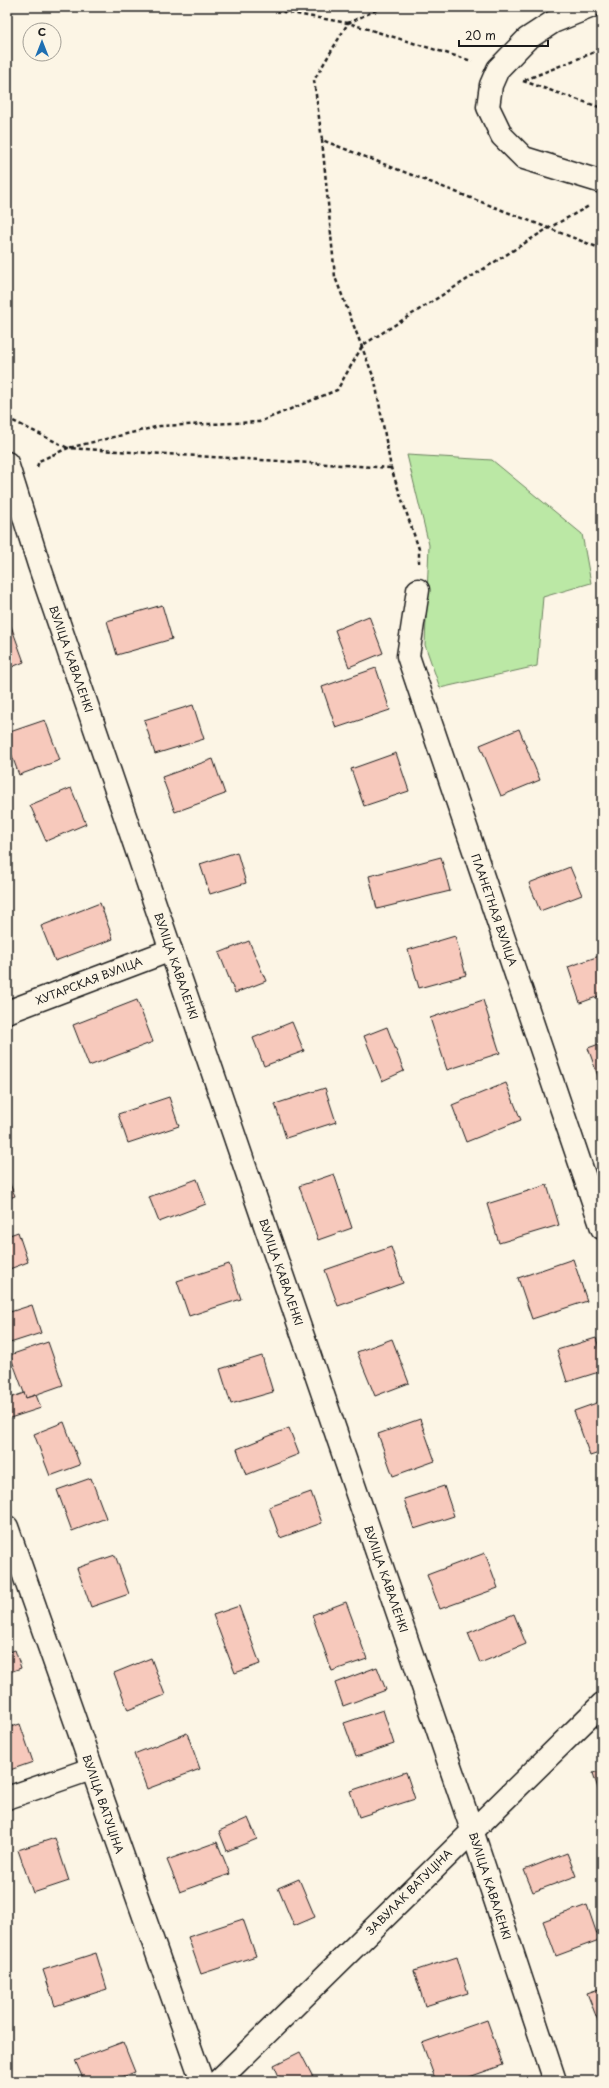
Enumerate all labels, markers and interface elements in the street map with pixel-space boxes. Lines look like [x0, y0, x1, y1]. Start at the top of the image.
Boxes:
north arrow [22, 22, 62, 62]
scale bar [459, 22, 548, 48]
text: С [38, 23, 46, 40]
text: 20 m [465, 26, 496, 44]
street label: ВУЛІЦА КАВАЛЕНКІ [45, 603, 98, 715]
street label: ПЛАНЕТНАЯ ВУЛІЦА [467, 851, 522, 969]
street label: ВУЛІЦА КАВАЛЕНКІ [150, 910, 203, 1022]
street label: ХУТАРСКАЯ ВУЛІЦА [33, 952, 145, 1009]
street label: ВУЛІЦА КАВАЛЕНКІ [255, 1216, 308, 1328]
street label: ВУЛІЦА КАВАЛЕНКІ [360, 1523, 413, 1635]
street label: ВУЛІЦА ВАТУЦІНА [79, 1752, 129, 1856]
street label: ВУЛІЦА КАВАЛЕНКІ [465, 1830, 516, 1942]
street label: ЗАВУЛАК ВАТУЦІНА [362, 1844, 456, 1938]

